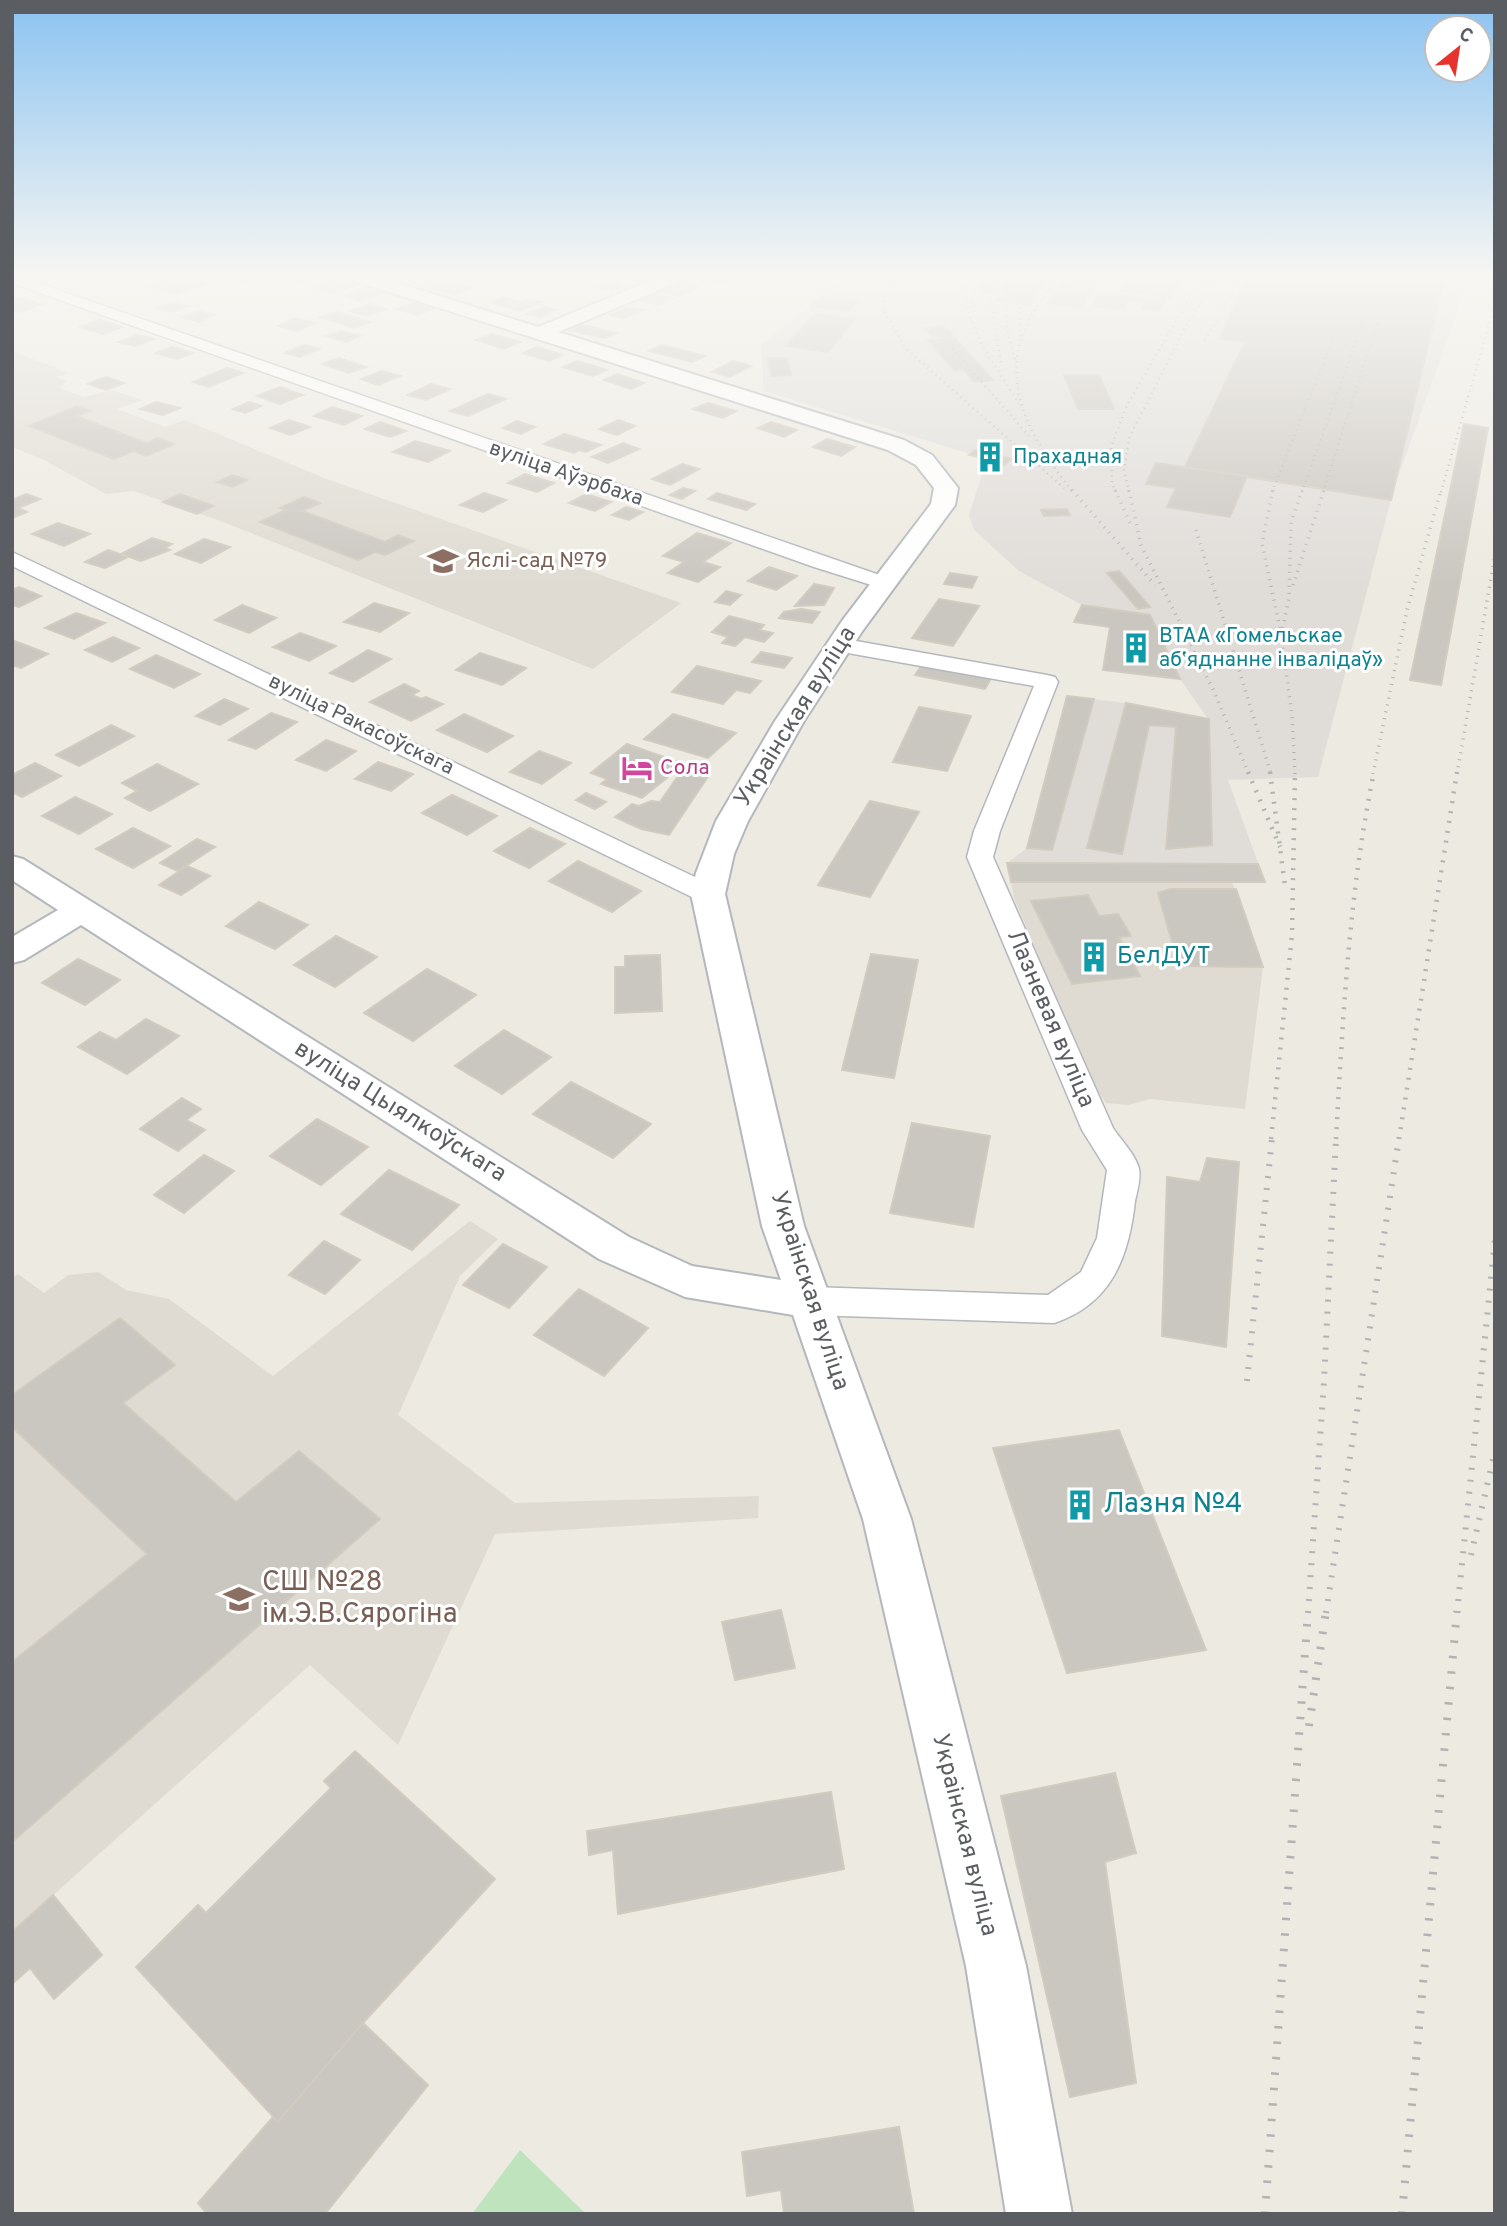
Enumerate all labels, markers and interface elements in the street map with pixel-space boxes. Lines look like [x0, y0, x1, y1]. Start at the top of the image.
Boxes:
north arrow [1423, 14, 1493, 84]
text: С [1454, 23, 1477, 49]
street label: вуліца Аўэрбаха [485, 435, 647, 513]
building icon: Прахадная [973, 440, 1007, 474]
place label: Прахадная [1013, 444, 1122, 471]
school or university icon: Яслі-сад №79 [426, 544, 460, 578]
place label: Яслі-сад №79 [466, 548, 607, 575]
street label: Украінская вуліца [728, 621, 864, 813]
place label: ВТАА «Гомельскае абʼяднанне інвалідаў» [1159, 623, 1383, 674]
building icon: ВТАА «Гомельскае абʼяднанне інвалідаў» [1119, 631, 1153, 665]
street label: вуліца Ракасоўскага [264, 668, 458, 782]
hotel icon: Сола [620, 751, 654, 785]
place label: Сола [660, 755, 709, 782]
street label: Лазневая вуліца [999, 926, 1101, 1112]
building icon: БелДУТ [1077, 940, 1111, 974]
place label: БелДУТ [1117, 942, 1211, 972]
street label: вуліца Цыялкоўскага [288, 1034, 512, 1190]
street label: Украінская вуліца [763, 1188, 855, 1394]
place label: Лазня №4 [1103, 1487, 1242, 1523]
building icon: Лазня №4 [1063, 1488, 1097, 1522]
place label: СШ №28 ім.Э.В.Сярогіна [262, 1565, 457, 1633]
school or university icon: СШ №28 ім.Э.В.Сярогіна [222, 1582, 256, 1616]
street label: Украінская вуліца [924, 1731, 1004, 1939]

